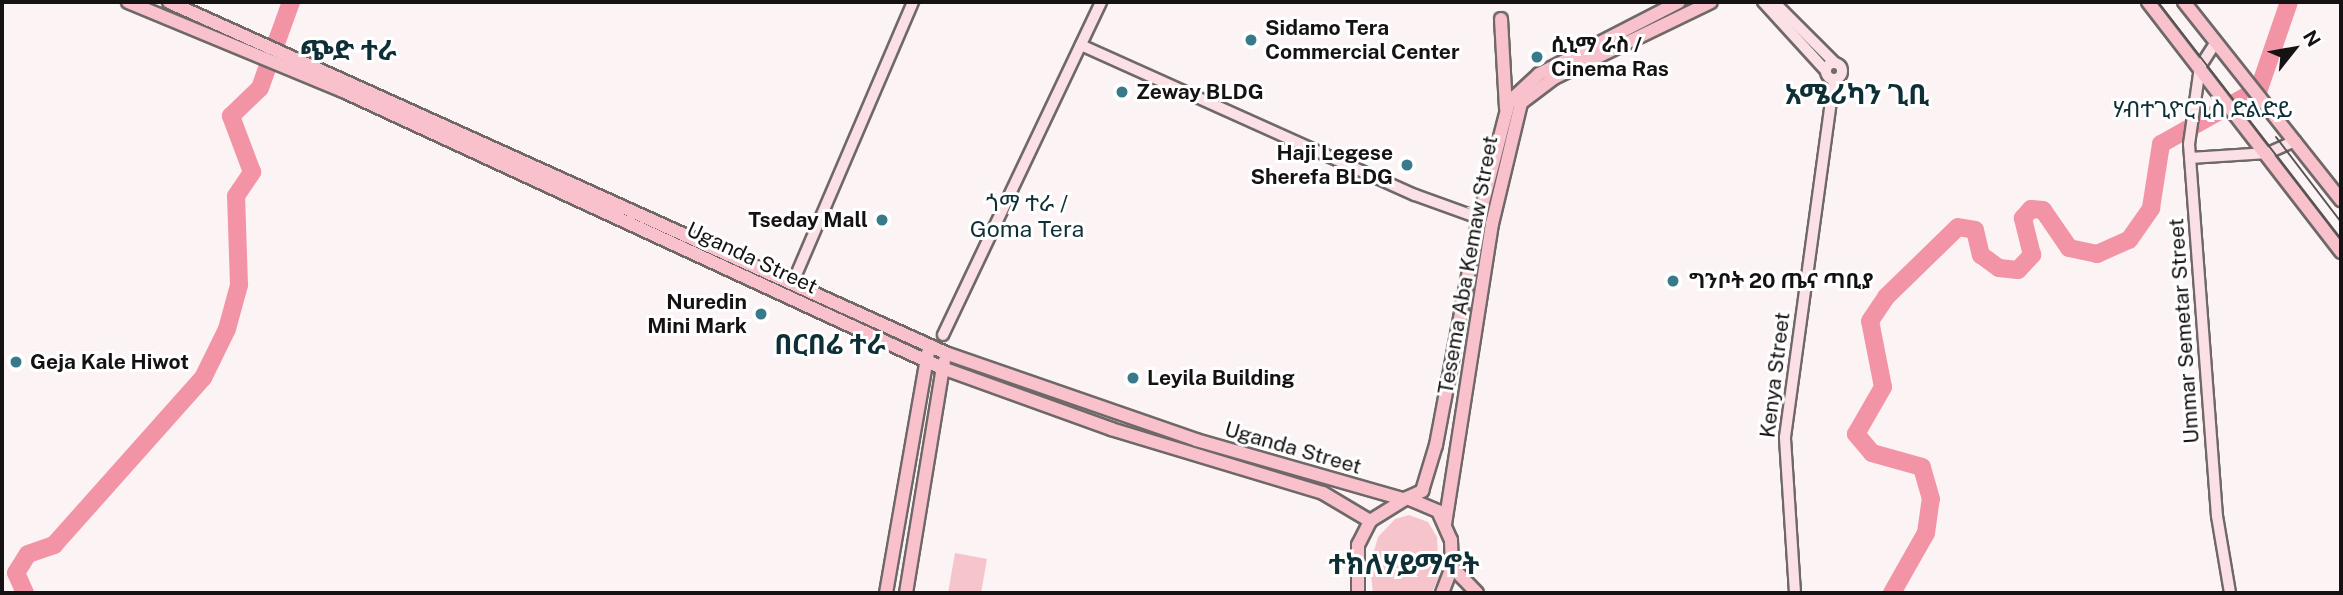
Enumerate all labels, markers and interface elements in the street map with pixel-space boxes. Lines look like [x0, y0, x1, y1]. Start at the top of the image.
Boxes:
north arrow [2259, 14, 2329, 84]
place label: Sidamo Tera Commercial Center [1265, 15, 1460, 65]
text: N [2299, 26, 2325, 50]
marker: Sidamo Tera Commercial Center [1243, 32, 1259, 48]
place label: ሲኒማ ራስ / Cinema Ras [1551, 32, 1669, 82]
district label: ጭድ ተራ [299, 33, 397, 67]
marker: ሲኒማ ራስ / Cinema Ras [1529, 49, 1545, 65]
district label: አሜሪካን ጊቢ [1785, 77, 1929, 111]
place label: Zeway BLDG [1136, 79, 1264, 105]
marker: Zeway BLDG [1114, 84, 1130, 100]
district label: ሃብተጊዮርጊስ ድልድይ [2113, 95, 2293, 123]
street label: Tesema Aba Kemaw Street [1433, 134, 1503, 396]
place label: Haji Legese Sherefa BLDG [1250, 140, 1393, 190]
marker: Haji Legese Sherefa BLDG [1399, 157, 1415, 173]
district label: ጎማ ተራ / Goma Tera [962, 189, 1092, 243]
place label: Tseday Mall [748, 207, 868, 233]
marker: Tseday Mall [874, 212, 890, 228]
street label: Uganda Street [683, 217, 821, 299]
street label: Ummar Semetar Street [2164, 217, 2204, 445]
place label: ግንቦት 20 ጤና ጣቢያ [1689, 268, 1873, 294]
marker: ግንቦት 20 ጤና ጣቢያ [1663, 271, 1683, 291]
place label: Nuredin Mini Mark [647, 289, 747, 339]
marker: Nuredin Mini Mark [753, 306, 769, 322]
street label: Kenya Street [1755, 311, 1795, 439]
district label: በርበሬ ተራ [774, 327, 886, 361]
place label: Geja Kale Hiwot [30, 349, 189, 375]
marker: Geja Kale Hiwot [8, 354, 24, 370]
place label: Leyila Building [1147, 365, 1295, 391]
marker: Leyila Building [1125, 370, 1141, 386]
street label: Uganda Street [1222, 416, 1364, 480]
district label: ተክለሃይማኖት [1329, 547, 1479, 581]

